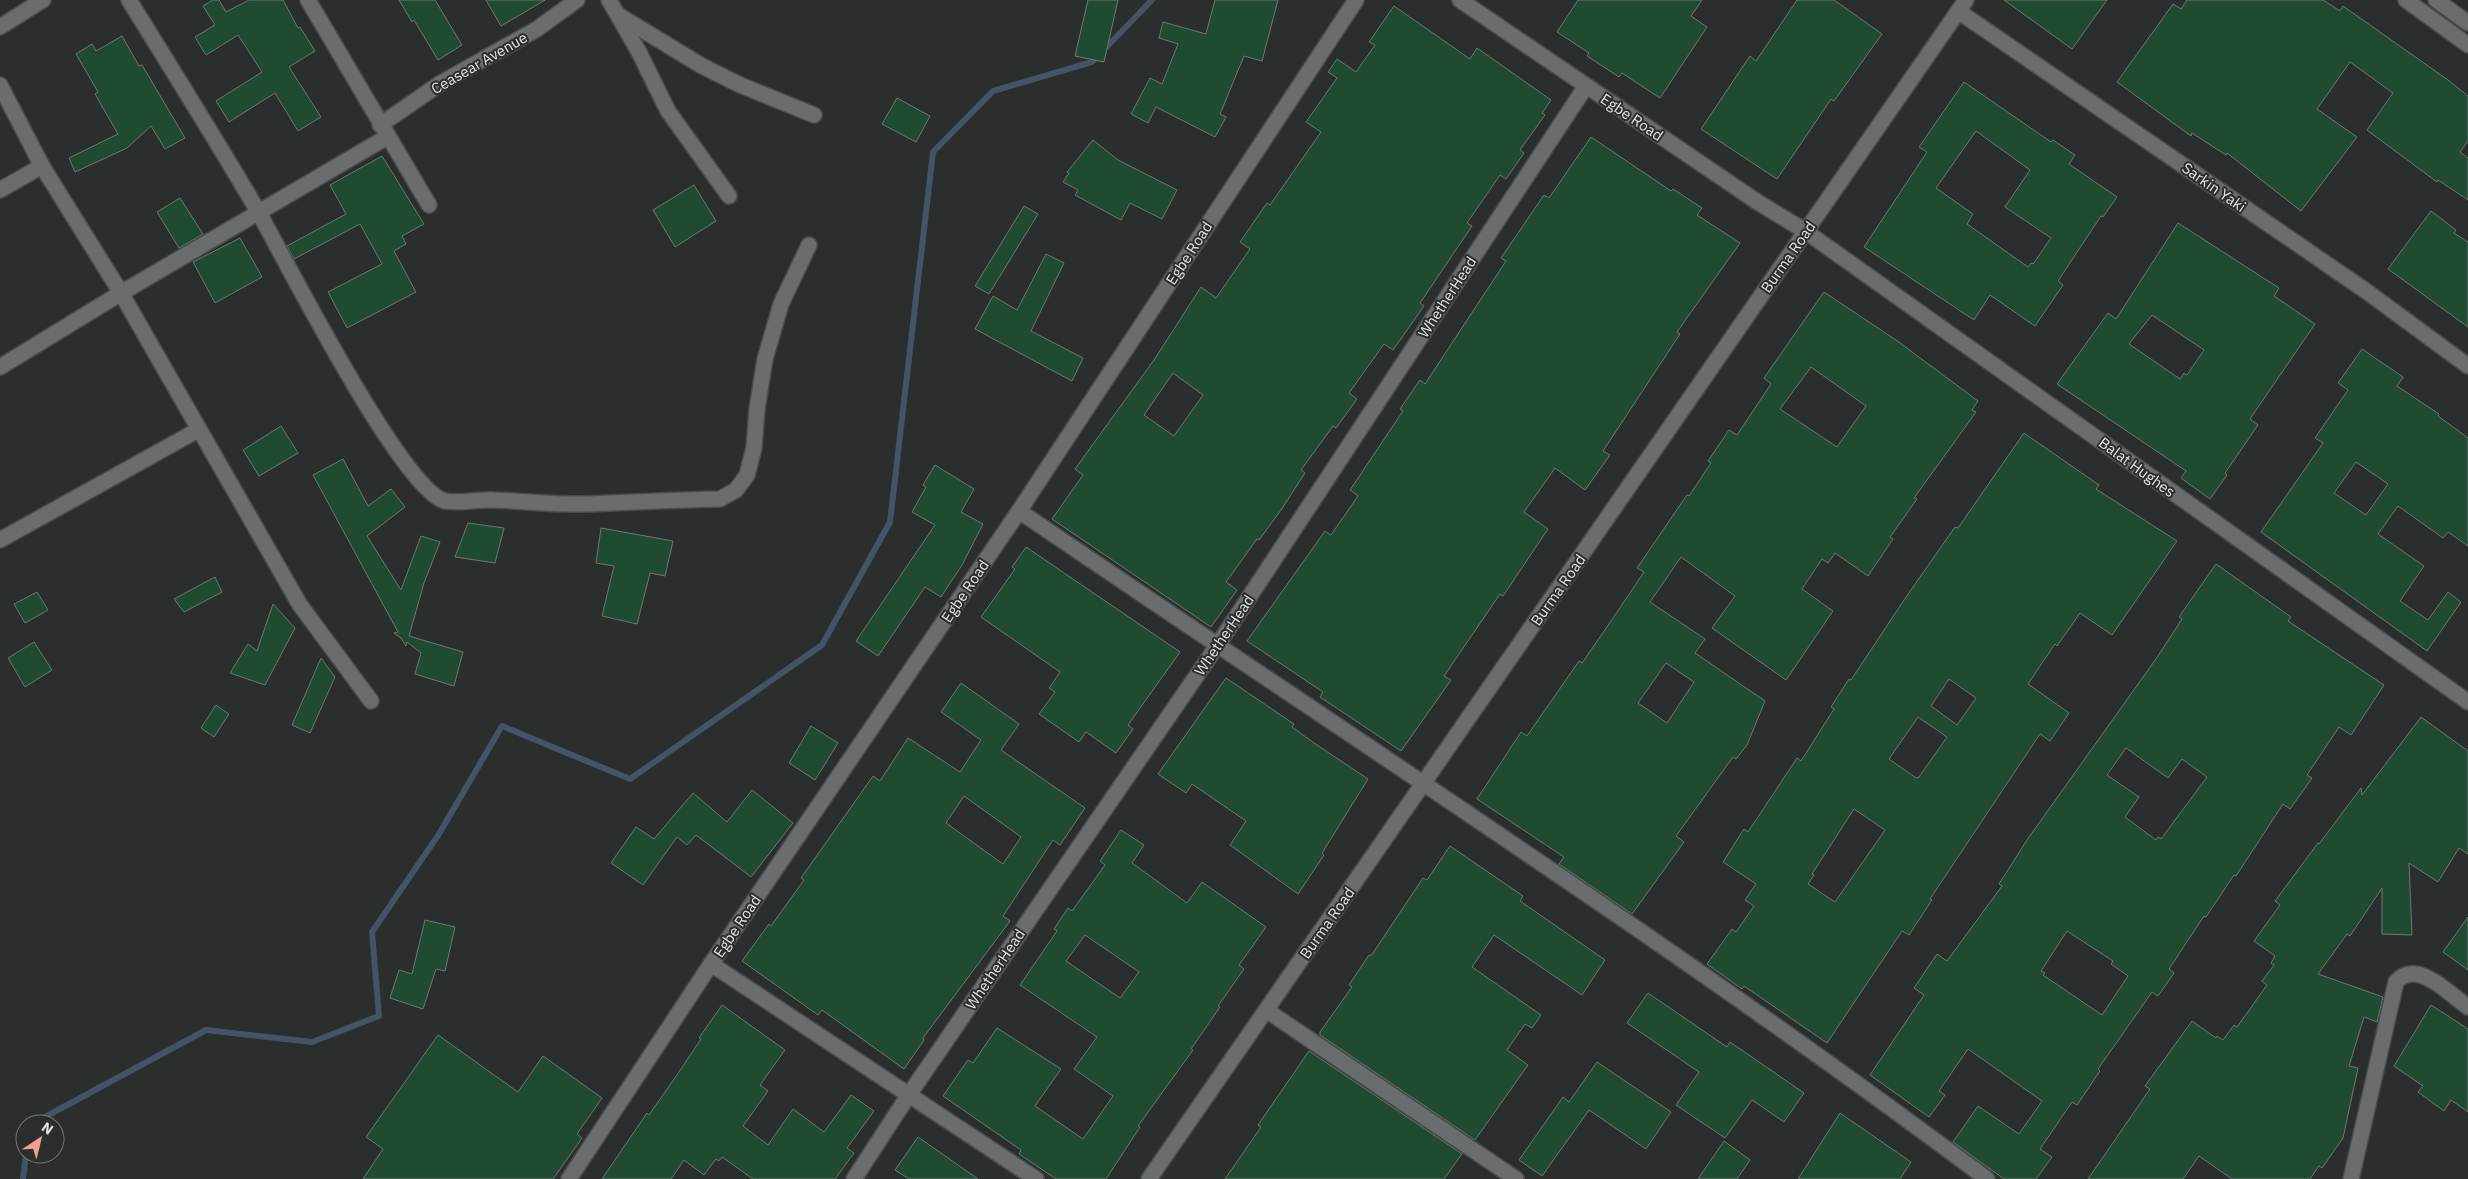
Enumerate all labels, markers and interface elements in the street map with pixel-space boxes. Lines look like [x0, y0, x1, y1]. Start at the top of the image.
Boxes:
street label: Ceasear Avenue [427, 28, 531, 98]
street label: Egbe Road [1597, 89, 1667, 145]
street label: Sarkin Yaki [2178, 158, 2250, 216]
street label: Egbe Road [1162, 218, 1216, 288]
street label: Burma Road [1756, 218, 1820, 296]
street label: WhetherHead [1414, 253, 1480, 341]
street label: Balat Hughes [2095, 433, 2179, 501]
street label: Burma Road [1526, 551, 1590, 629]
street label: Egbe Road [937, 556, 993, 626]
street label: WhetherHead [1190, 591, 1258, 679]
street label: Burma Road [1295, 884, 1359, 962]
street label: Egbe Road [709, 891, 765, 961]
street label: WhetherHead [961, 925, 1029, 1013]
north arrow [15, 1114, 65, 1164]
text: N [38, 1118, 57, 1139]

